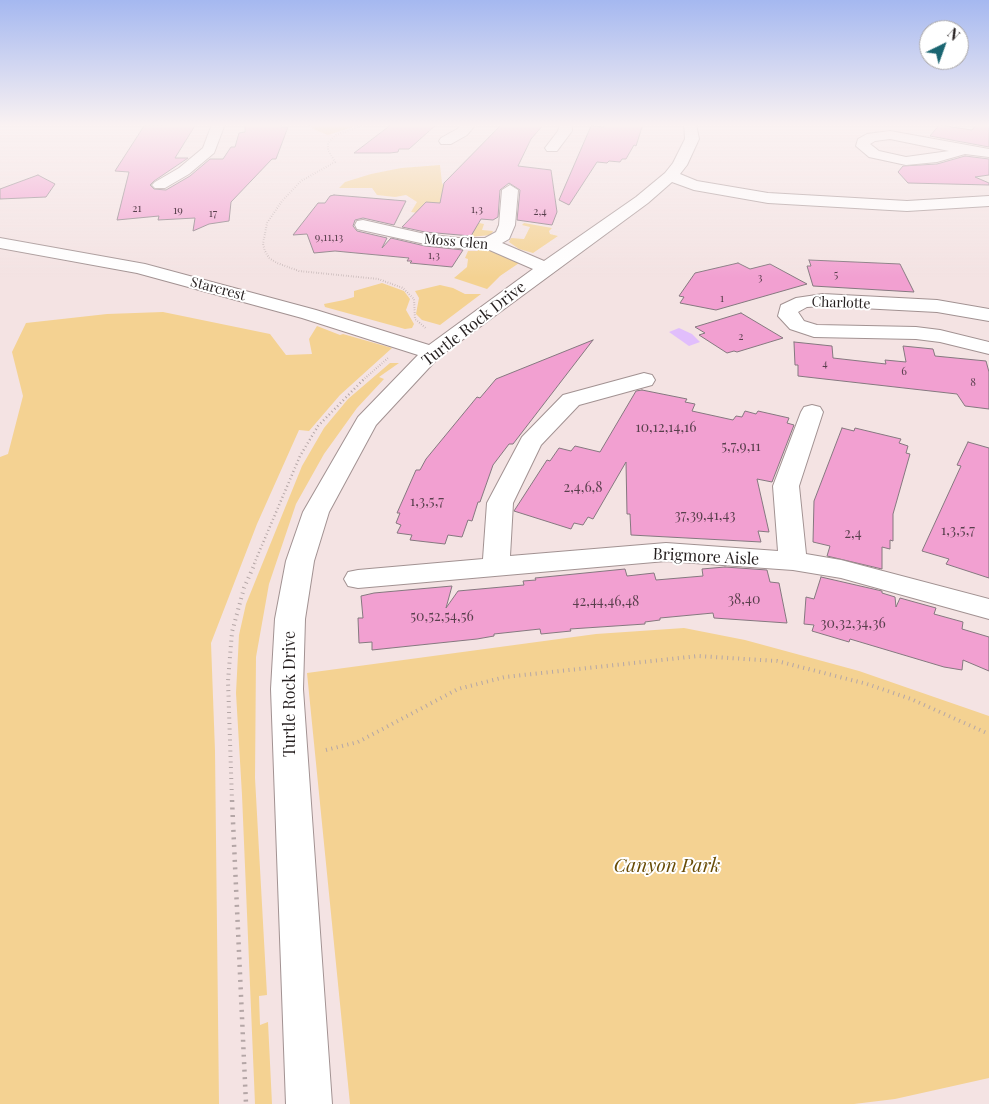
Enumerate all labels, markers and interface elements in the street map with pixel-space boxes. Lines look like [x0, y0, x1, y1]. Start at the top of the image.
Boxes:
north arrow [919, 20, 969, 70]
text: N [944, 24, 964, 45]
house number: 21 [132, 202, 142, 216]
house number: 1,3 [471, 203, 483, 217]
house number: 19 [173, 204, 183, 218]
house number: 2,4 [533, 205, 547, 219]
house number: 17 [209, 207, 217, 221]
house number: 9,11,13 [315, 231, 343, 245]
street label: Moss Glen [423, 231, 489, 253]
house number: 1,3 [428, 249, 440, 263]
house number: 5 [834, 268, 838, 282]
house number: 3 [758, 271, 762, 285]
street label: Starcrest [189, 274, 247, 304]
street label: Turtle Rock Drive [418, 278, 530, 370]
house number: 1 [720, 292, 724, 306]
street label: Charlotte [811, 294, 871, 312]
house number: 2 [738, 330, 744, 344]
house number: 4 [822, 357, 828, 371]
house number: 6 [901, 365, 907, 379]
house number: 8 [970, 376, 976, 390]
house number: 10,12,14,16 [636, 420, 696, 436]
house number: 5,7,9,11 [721, 439, 761, 455]
house number: 2,4,6,8 [563, 480, 603, 496]
house number: 1,3,5,7 [410, 494, 444, 510]
house number: 37,39,41,43 [675, 508, 735, 524]
house number: 1,3,5,7 [941, 523, 975, 539]
house number: 2,4 [844, 526, 862, 542]
street label: Brigmore Aisle [652, 545, 760, 569]
house number: 38,40 [728, 592, 760, 608]
house number: 42,44,46,48 [573, 594, 639, 610]
house number: 50,52,54,56 [410, 609, 474, 625]
house number: 30,32,34,36 [820, 616, 886, 632]
street label: Turtle Rock Drive [280, 631, 300, 757]
park label: Canyon Park [614, 855, 720, 877]

